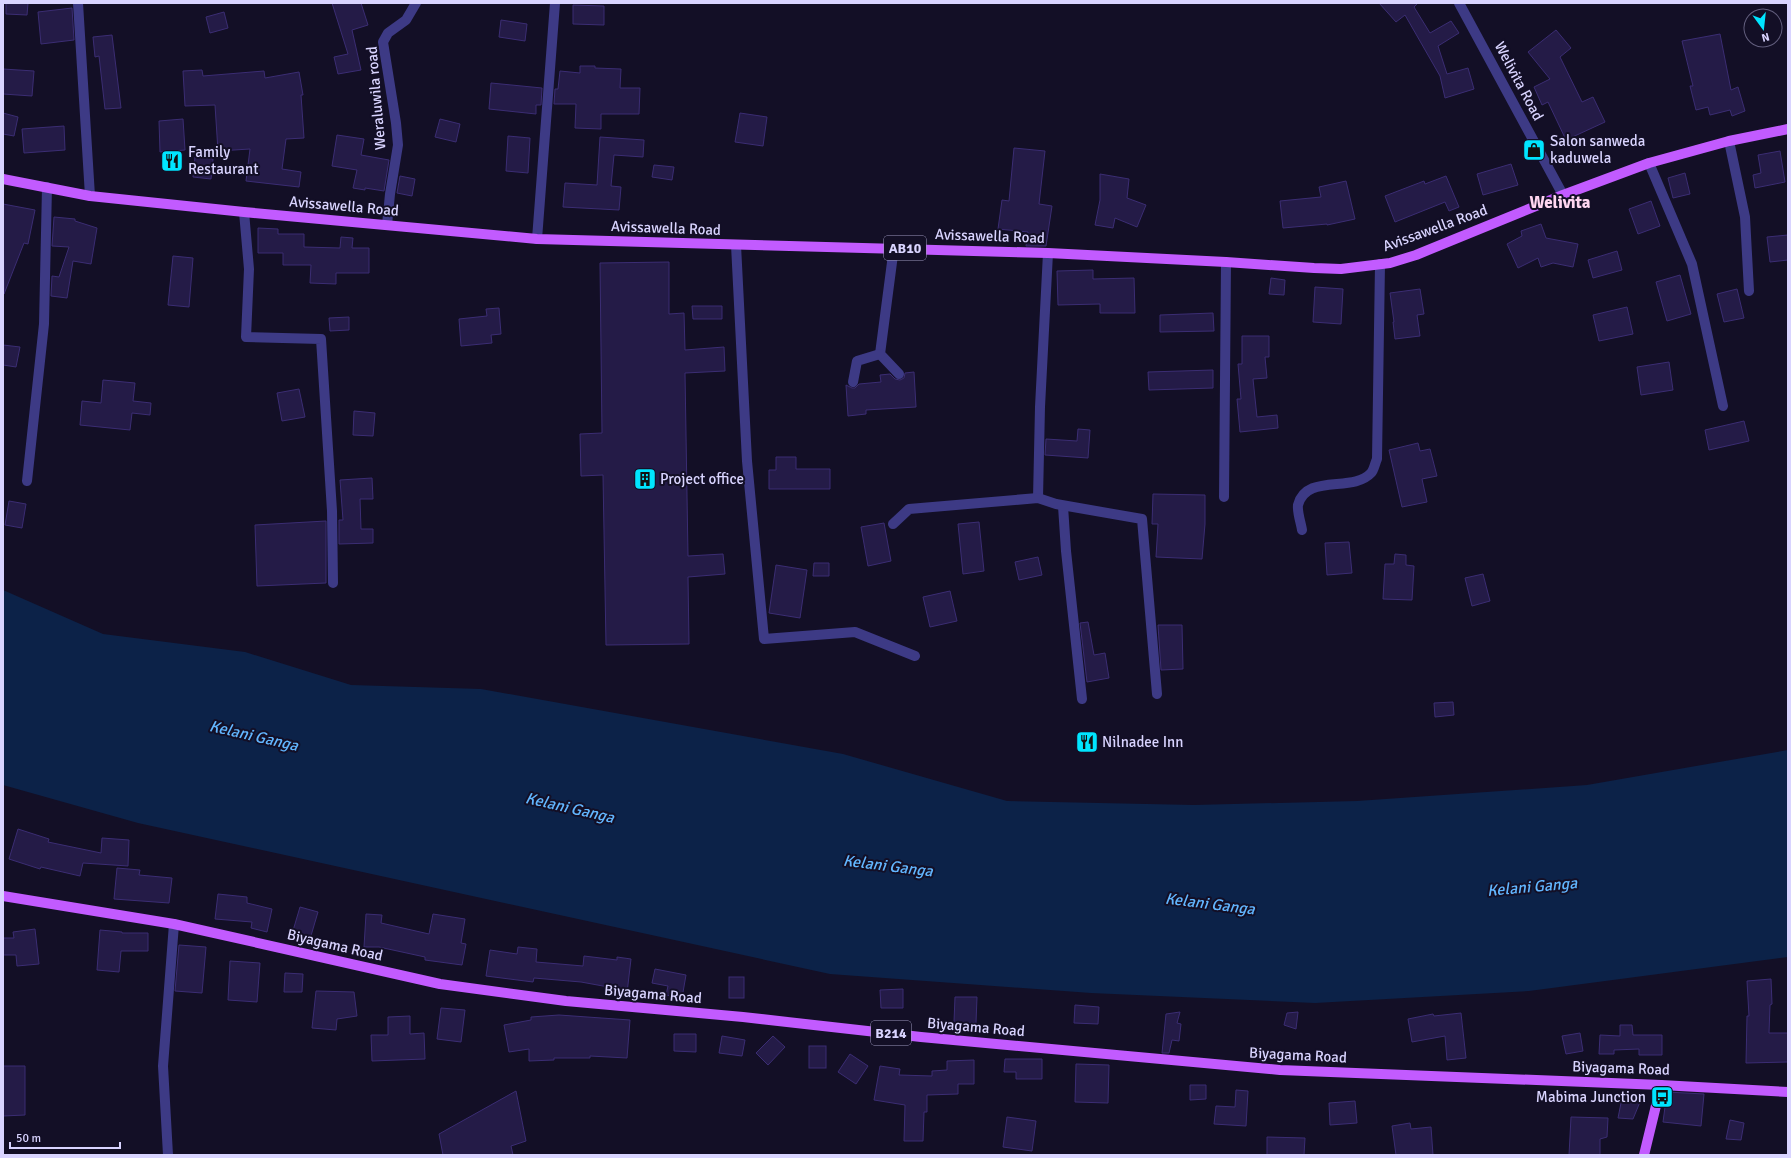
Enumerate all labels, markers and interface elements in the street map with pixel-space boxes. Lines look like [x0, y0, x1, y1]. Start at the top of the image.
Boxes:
north arrow [1743, 8, 1783, 48]
text: N [1760, 30, 1771, 44]
street label: Welivita Road [1491, 38, 1547, 124]
street label: Weraluwila road [362, 45, 390, 151]
place label: Salon sanweda kaduwela [1550, 132, 1645, 167]
shop icon: Salon sanweda kaduwela [1521, 137, 1547, 163]
place label: Family Restaurant [188, 143, 258, 178]
restaurant icon: Family Restaurant [159, 148, 185, 174]
street label: Avissawella Road [288, 192, 400, 220]
district label: Welivita [1529, 192, 1591, 213]
street label: Avissawella Road [1380, 201, 1490, 255]
street label: Avissawella Road [611, 217, 721, 239]
street label: Avissawella Road [935, 225, 1045, 247]
road number: AB10 [884, 236, 926, 260]
building icon: Project office [632, 466, 658, 492]
place label: Project office [660, 470, 744, 488]
water label: Kelani Ganga [207, 716, 301, 756]
restaurant icon: Nilnadee Inn [1074, 729, 1100, 755]
place label: Nilnadee Inn [1102, 733, 1183, 751]
water label: Kelani Ganga [523, 788, 617, 828]
water label: Kelani Ganga [842, 851, 935, 882]
water label: Kelani Ganga [1486, 873, 1579, 901]
water label: Kelani Ganga [1164, 889, 1257, 920]
street label: Biyagama Road [285, 925, 385, 965]
street label: Biyagama Road [603, 981, 703, 1007]
street label: Biyagama Road [926, 1014, 1026, 1040]
road number: B214 [871, 1021, 911, 1045]
street label: Biyagama Road [1249, 1043, 1347, 1067]
street label: Biyagama Road [1572, 1057, 1670, 1079]
bus stop icon: Mabima Junction [1649, 1084, 1675, 1110]
place label: Mabima Junction [1536, 1088, 1646, 1106]
scale bar [10, 1124, 120, 1150]
text: 50 m [16, 1131, 41, 1146]

